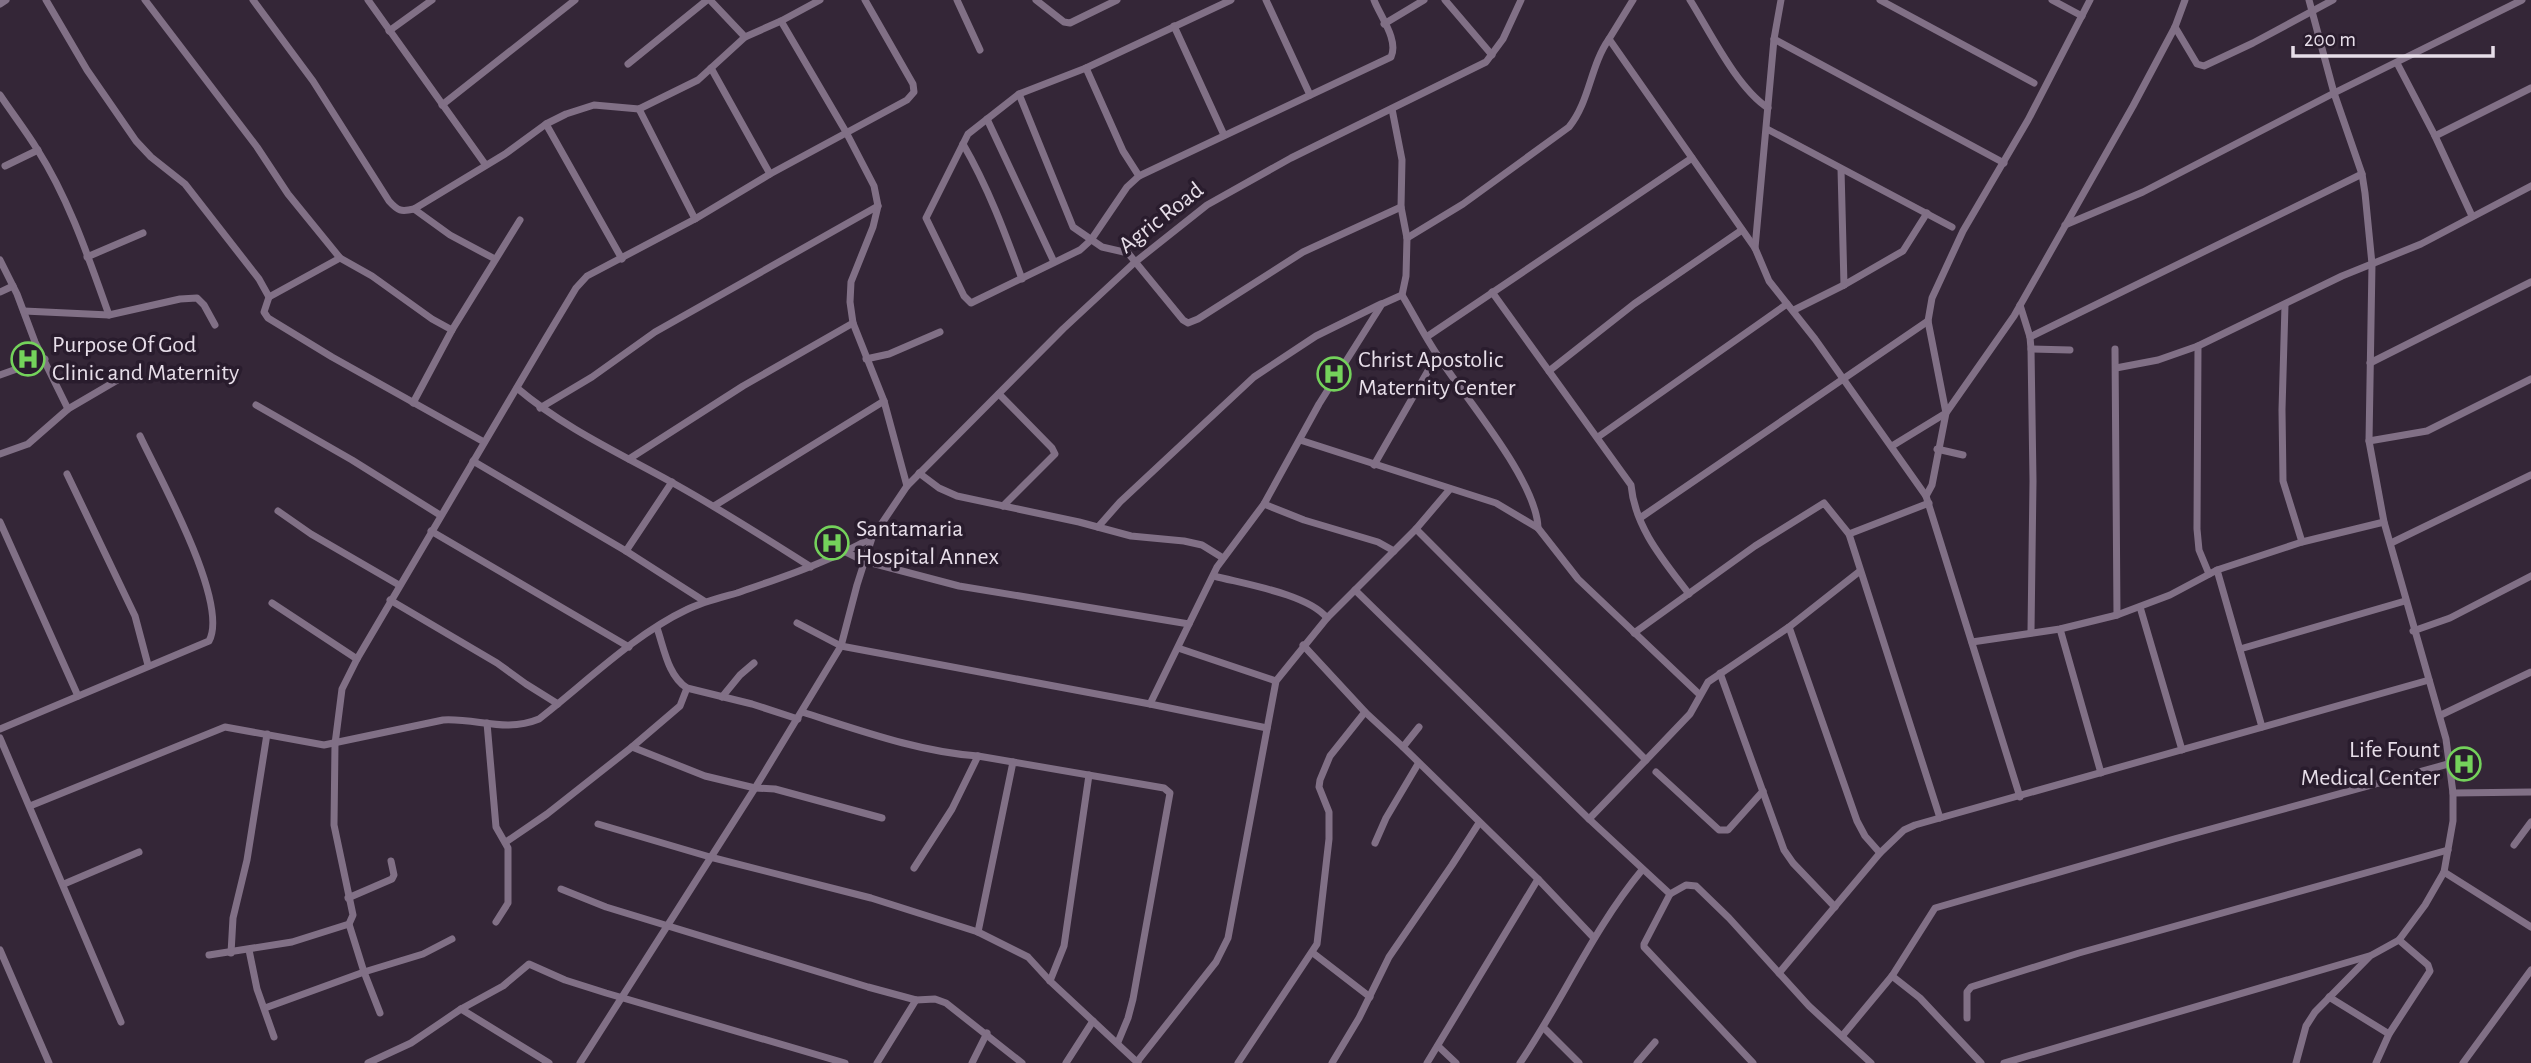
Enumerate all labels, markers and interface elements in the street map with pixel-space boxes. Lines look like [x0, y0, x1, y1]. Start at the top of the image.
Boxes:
scale bar [2293, 14, 2492, 58]
text: 200 m [2304, 29, 2356, 50]
street label: Agric Road [1114, 178, 1208, 258]
place label: Purpose Of God Clinic and Maternity [52, 333, 239, 385]
hospital icon: Purpose Of God Clinic and Maternity [9, 340, 47, 378]
place label: Christ Apostolic Maternity Center [1358, 348, 1516, 400]
hospital icon: Christ Apostolic Maternity Center [1315, 355, 1353, 393]
place label: Santamaria Hospital Annex [856, 517, 999, 569]
hospital icon: Santamaria Hospital Annex [813, 524, 851, 562]
place label: Life Fount Medical Center [2301, 738, 2440, 790]
hospital icon: Life Fount Medical Center [2445, 745, 2483, 783]

